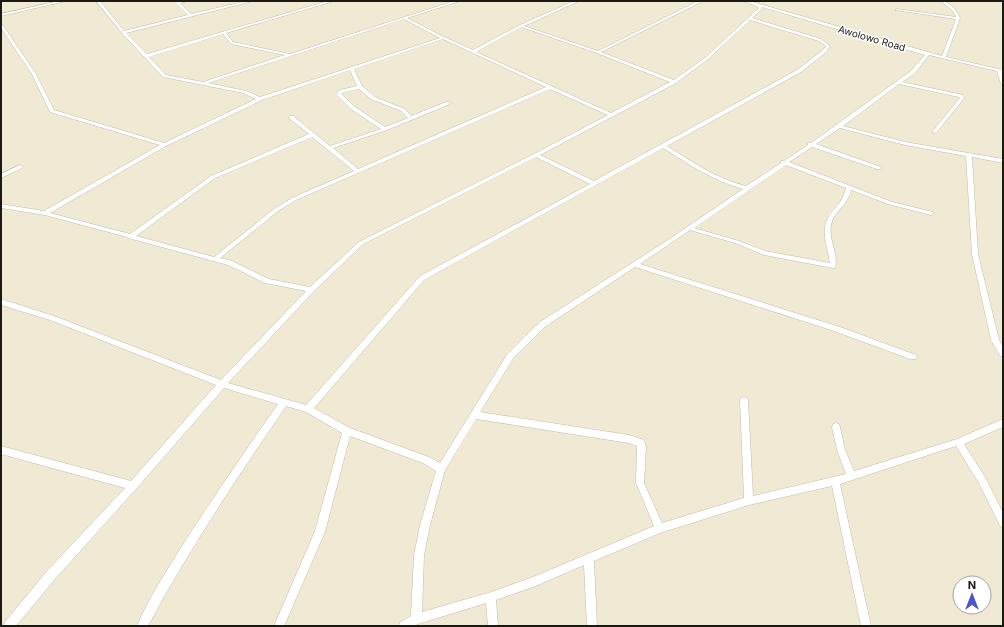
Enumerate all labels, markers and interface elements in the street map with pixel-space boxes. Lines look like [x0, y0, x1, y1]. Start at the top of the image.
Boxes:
street label: Awolowo Road [837, 23, 907, 53]
north arrow [952, 575, 992, 615]
text: N [968, 578, 976, 592]

